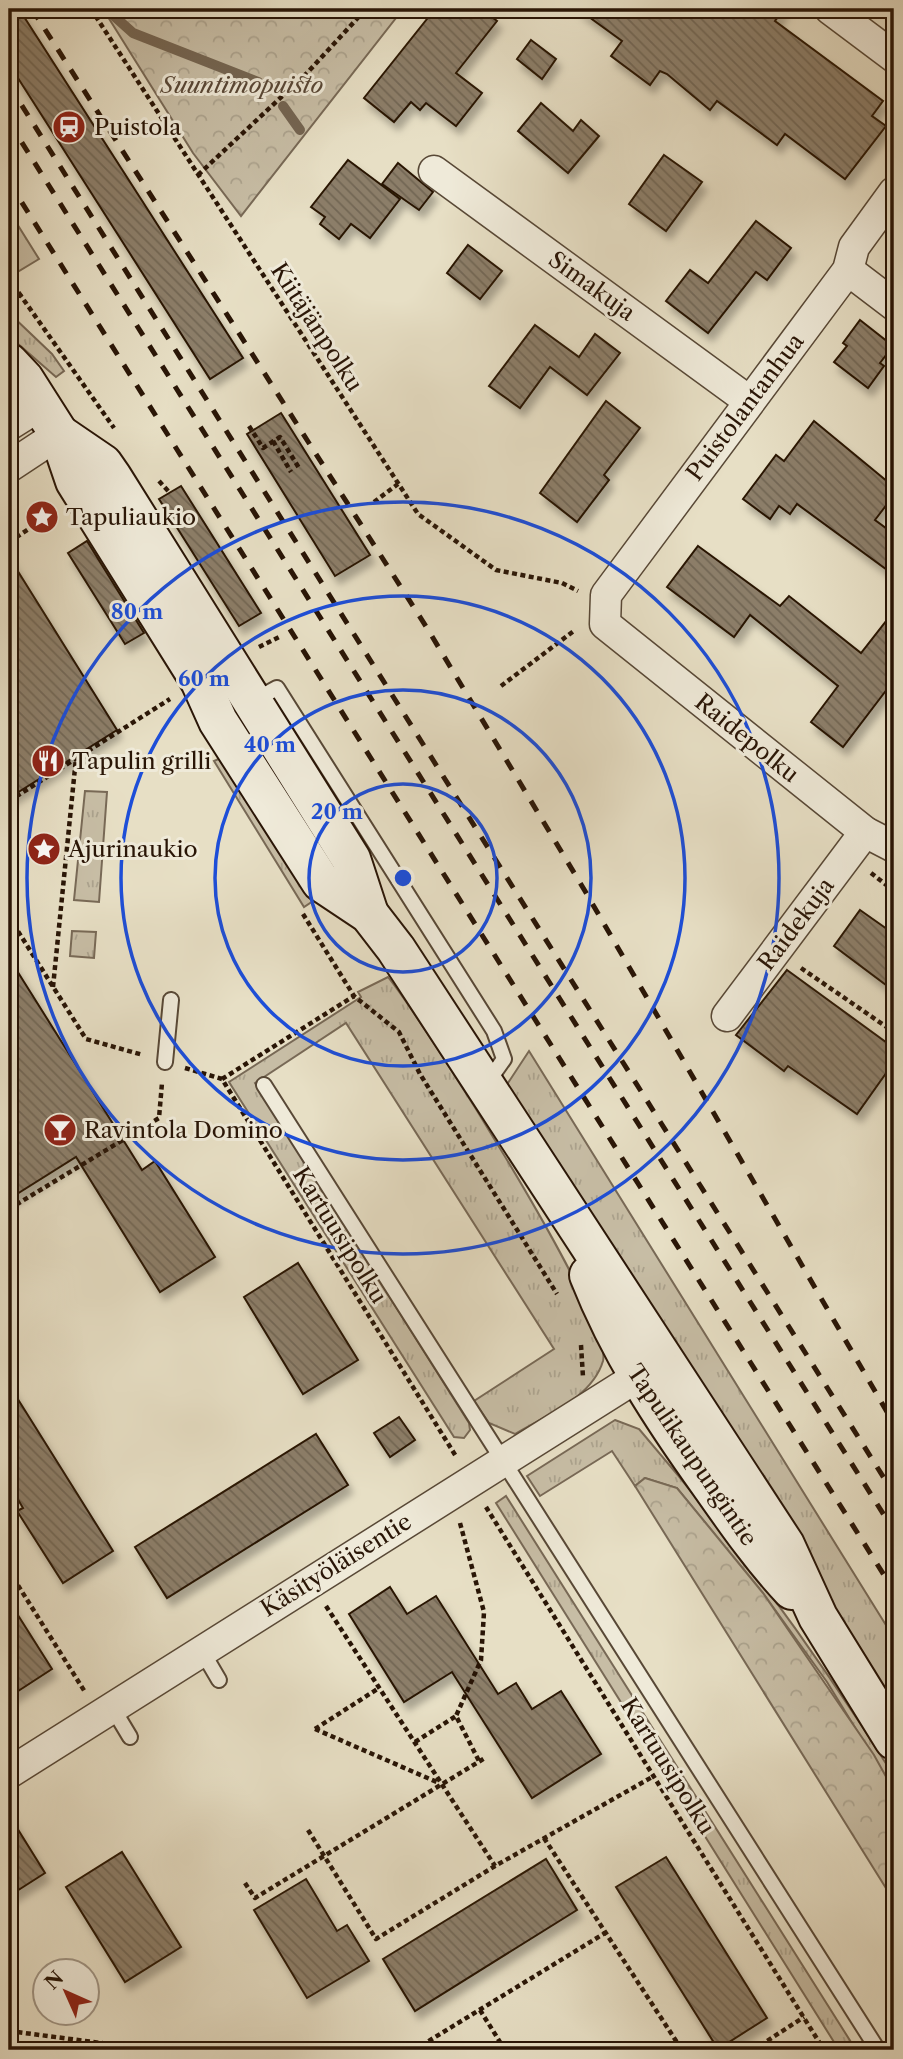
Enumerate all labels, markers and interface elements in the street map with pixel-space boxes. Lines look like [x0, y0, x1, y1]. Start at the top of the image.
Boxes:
park label: Suuntimopuisto [159, 71, 323, 99]
station icon: Puistola [50, 108, 88, 146]
place label: Puistola [94, 113, 182, 141]
street label: Simakuja [543, 245, 642, 327]
street label: Kiitäjänpolku [265, 257, 369, 397]
street label: Puistolantanhua [680, 327, 810, 486]
place icon: Tapuliaukio [23, 498, 61, 536]
place label: Tapuliaukio [66, 503, 196, 531]
text: 80 m [111, 599, 163, 624]
text: 60 m [178, 666, 230, 691]
street label: Raidepolku [689, 688, 805, 788]
text: 40 m [244, 732, 296, 757]
restaurant icon: Tapulin grilli [29, 742, 67, 780]
place label: Tapulin grilli [72, 747, 211, 775]
text: 20 m [311, 799, 363, 824]
place icon: Ajurinaukio [25, 830, 63, 868]
place label: Ajurinaukio [67, 835, 198, 863]
centre of rings [391, 866, 415, 890]
street label: Raidekuja [752, 871, 840, 976]
bar icon: Ravintola Domino [41, 1111, 79, 1149]
place label: Ravintola Domino [84, 1116, 283, 1144]
street label: Kartuusipolku [287, 1162, 393, 1308]
street label: Tapulikaupungintie [621, 1359, 763, 1551]
street label: Käsityöläisentie [255, 1507, 417, 1623]
street label: Kartuusipolku [615, 1693, 721, 1839]
north arrow [32, 1958, 102, 2028]
text: N [40, 1966, 68, 1994]

